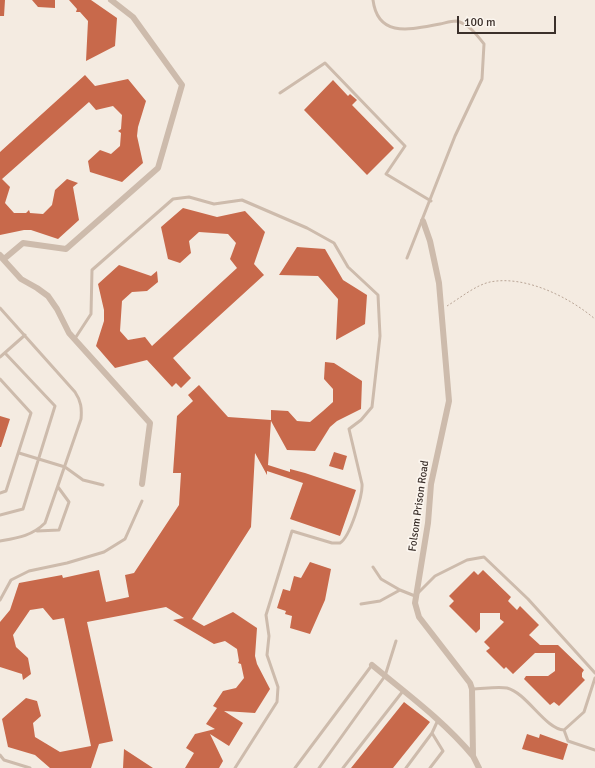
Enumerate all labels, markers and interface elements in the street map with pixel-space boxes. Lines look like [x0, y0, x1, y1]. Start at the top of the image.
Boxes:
scale bar [459, 8, 558, 34]
text: 100 m [464, 15, 496, 30]
street label: Folsom Prison Road [406, 460, 432, 552]

